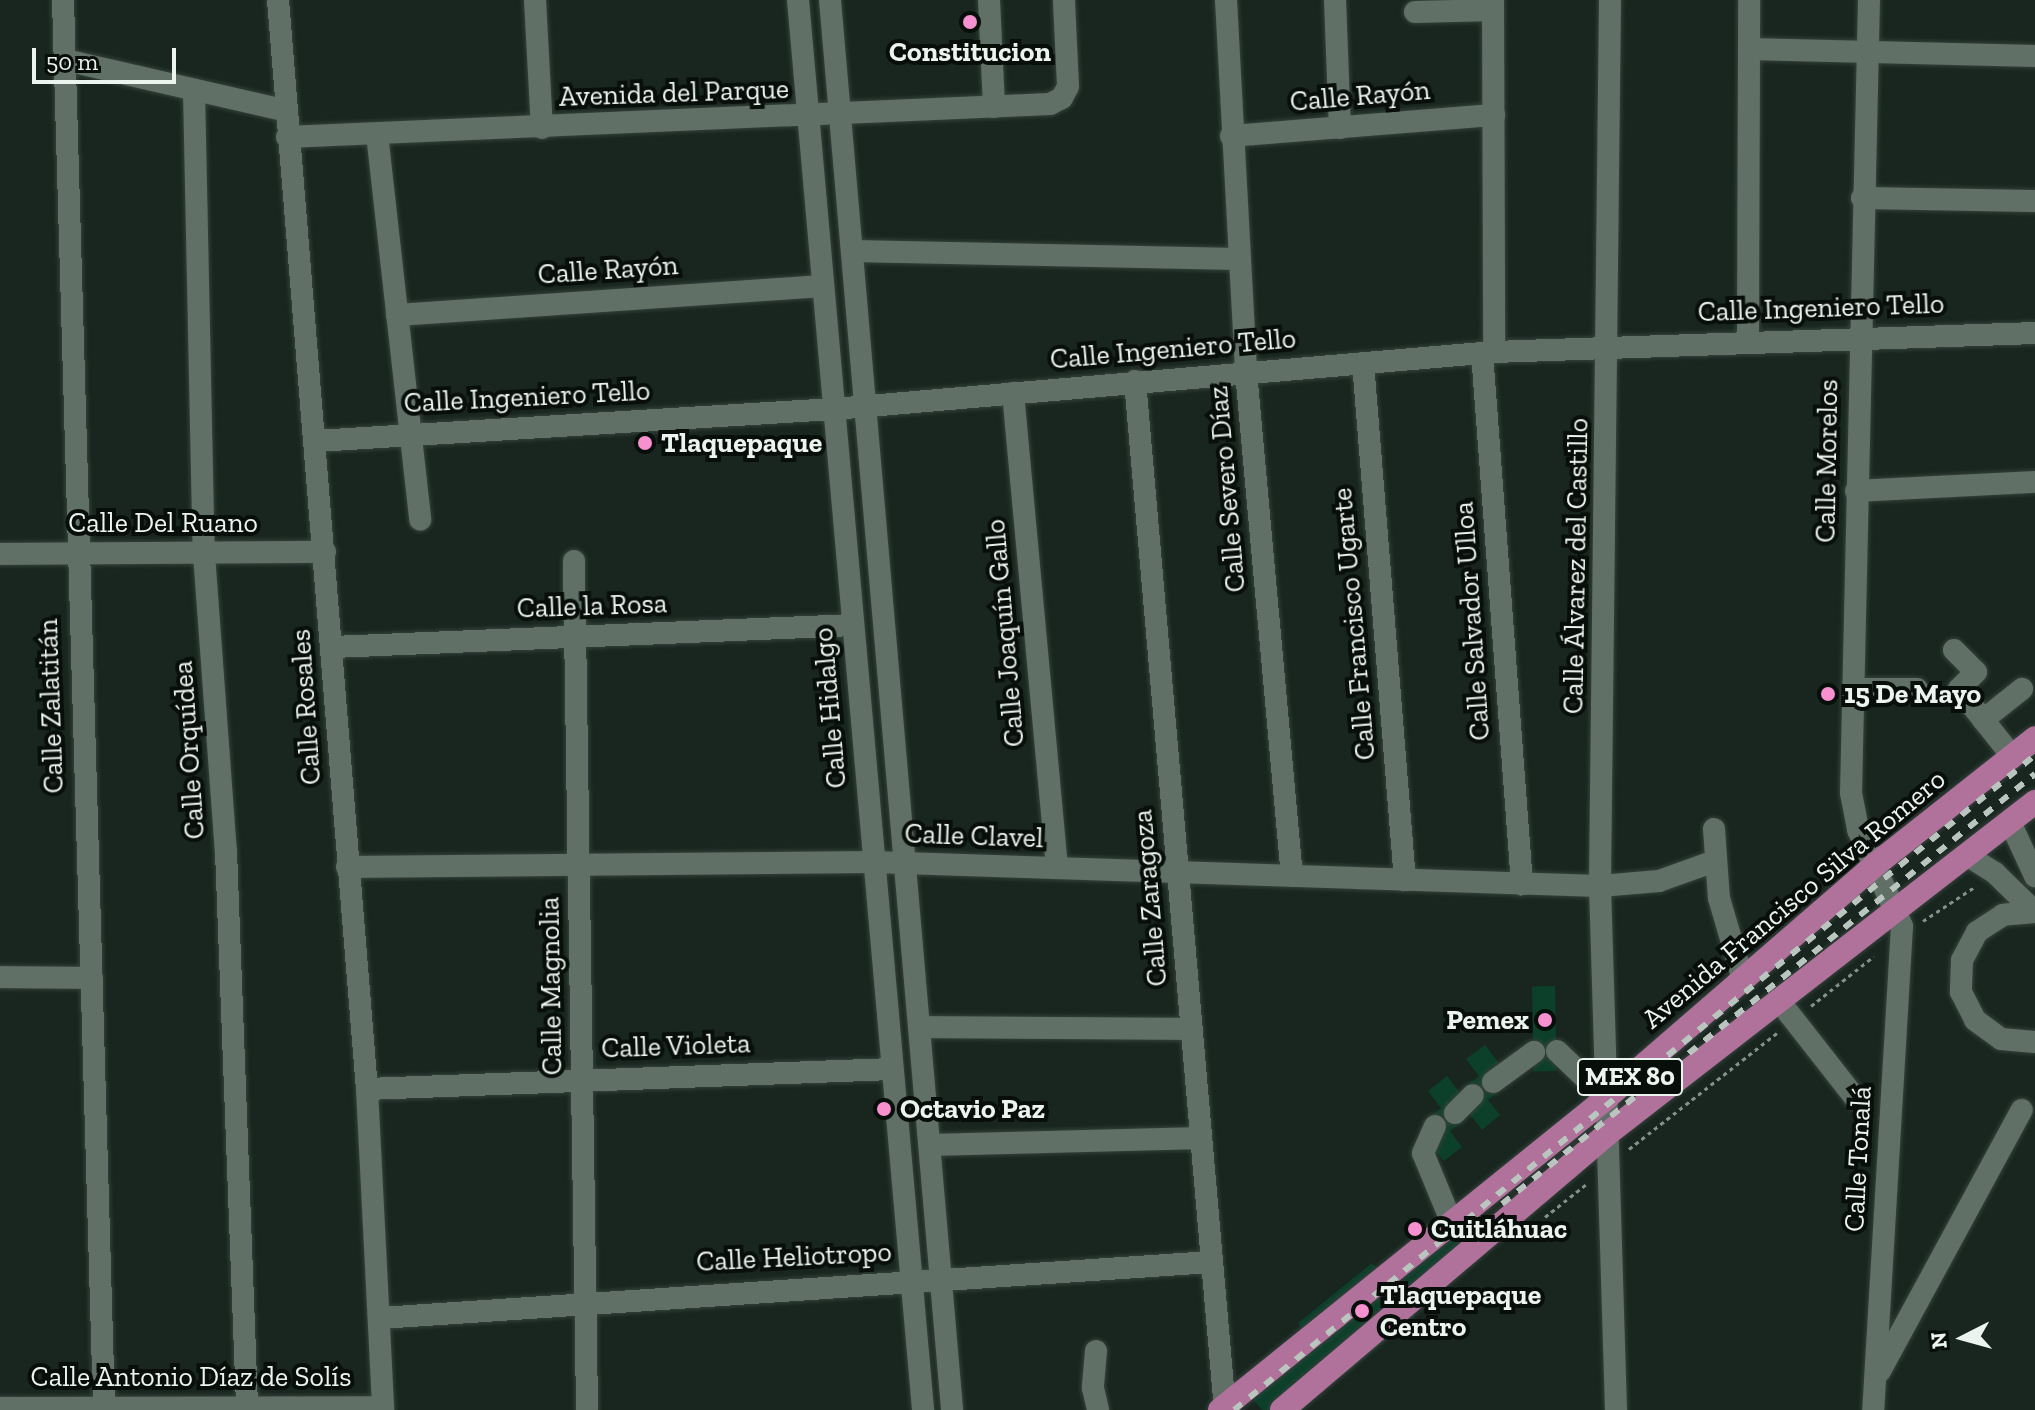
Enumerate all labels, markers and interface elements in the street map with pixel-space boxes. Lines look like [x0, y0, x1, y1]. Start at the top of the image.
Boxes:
marker: Constitucion [961, 13, 979, 31]
scale bar [36, 32, 180, 82]
place label: Constitucion [889, 35, 1051, 69]
text: 50 m [46, 47, 98, 76]
street label: Avenida del Parque [558, 72, 790, 114]
street label: Calle Rayón [1289, 73, 1431, 119]
street label: Calle Rayón [537, 248, 679, 292]
street label: Calle Ingeniero Tello [1697, 287, 1945, 329]
street label: Calle Ingeniero Tello [1048, 321, 1298, 377]
street label: Calle Ingeniero Tello [403, 374, 651, 420]
street label: Calle Morelos [1809, 379, 1845, 543]
street label: Calle Severo Díaz [1201, 384, 1253, 594]
street label: Calle Álvarez del Castillo [1557, 417, 1595, 715]
place label: Tlaquepaque [661, 426, 822, 460]
marker: Tlaquepaque [636, 434, 654, 452]
street label: Calle Francisco Ugarte [1325, 486, 1383, 762]
street label: Calle Salvador Ulloa [1447, 500, 1497, 742]
street label: Calle Del Ruano [68, 506, 258, 540]
street label: Calle Joaquín Gallo [978, 517, 1032, 749]
street label: Calle la Rosa [516, 587, 668, 625]
street label: Calle Zalatitán [31, 618, 71, 794]
street label: Calle Hidalgo [806, 626, 854, 790]
street label: Calle Rosales [284, 628, 328, 786]
street label: Calle Orquídea [166, 660, 212, 840]
place label: 15 De Mayo [1844, 677, 1981, 711]
marker: 15 De Mayo [1819, 685, 1837, 703]
street label: Avenida Francisco Silva Romero [1636, 762, 1952, 1036]
street label: Calle Zaragoza [1126, 808, 1174, 988]
street label: Calle Clavel [904, 817, 1044, 855]
street label: Calle Magnolia [533, 896, 569, 1076]
place label: Pemex [1446, 1003, 1529, 1037]
marker: Pemex [1536, 1011, 1554, 1029]
street label: Calle Violeta [600, 1027, 752, 1065]
road number: MEX 80 [1576, 1055, 1684, 1099]
street label: Calle Tonalá [1837, 1085, 1879, 1233]
place label: Octavio Paz [900, 1092, 1045, 1126]
marker: Octavio Paz [875, 1100, 893, 1118]
place label: Cuitláhuac [1431, 1212, 1567, 1246]
marker: Cuitláhuac [1406, 1220, 1424, 1238]
street label: Calle Heliotropo [695, 1235, 893, 1279]
place label: Tlaquepaque Centro [1380, 1278, 1541, 1344]
north arrow [1923, 1298, 2003, 1378]
marker: Tlaquepaque Centro [1351, 1300, 1373, 1322]
text: N [1924, 1331, 1953, 1350]
street label: Calle Antonio Díaz de Solís [30, 1360, 352, 1394]

